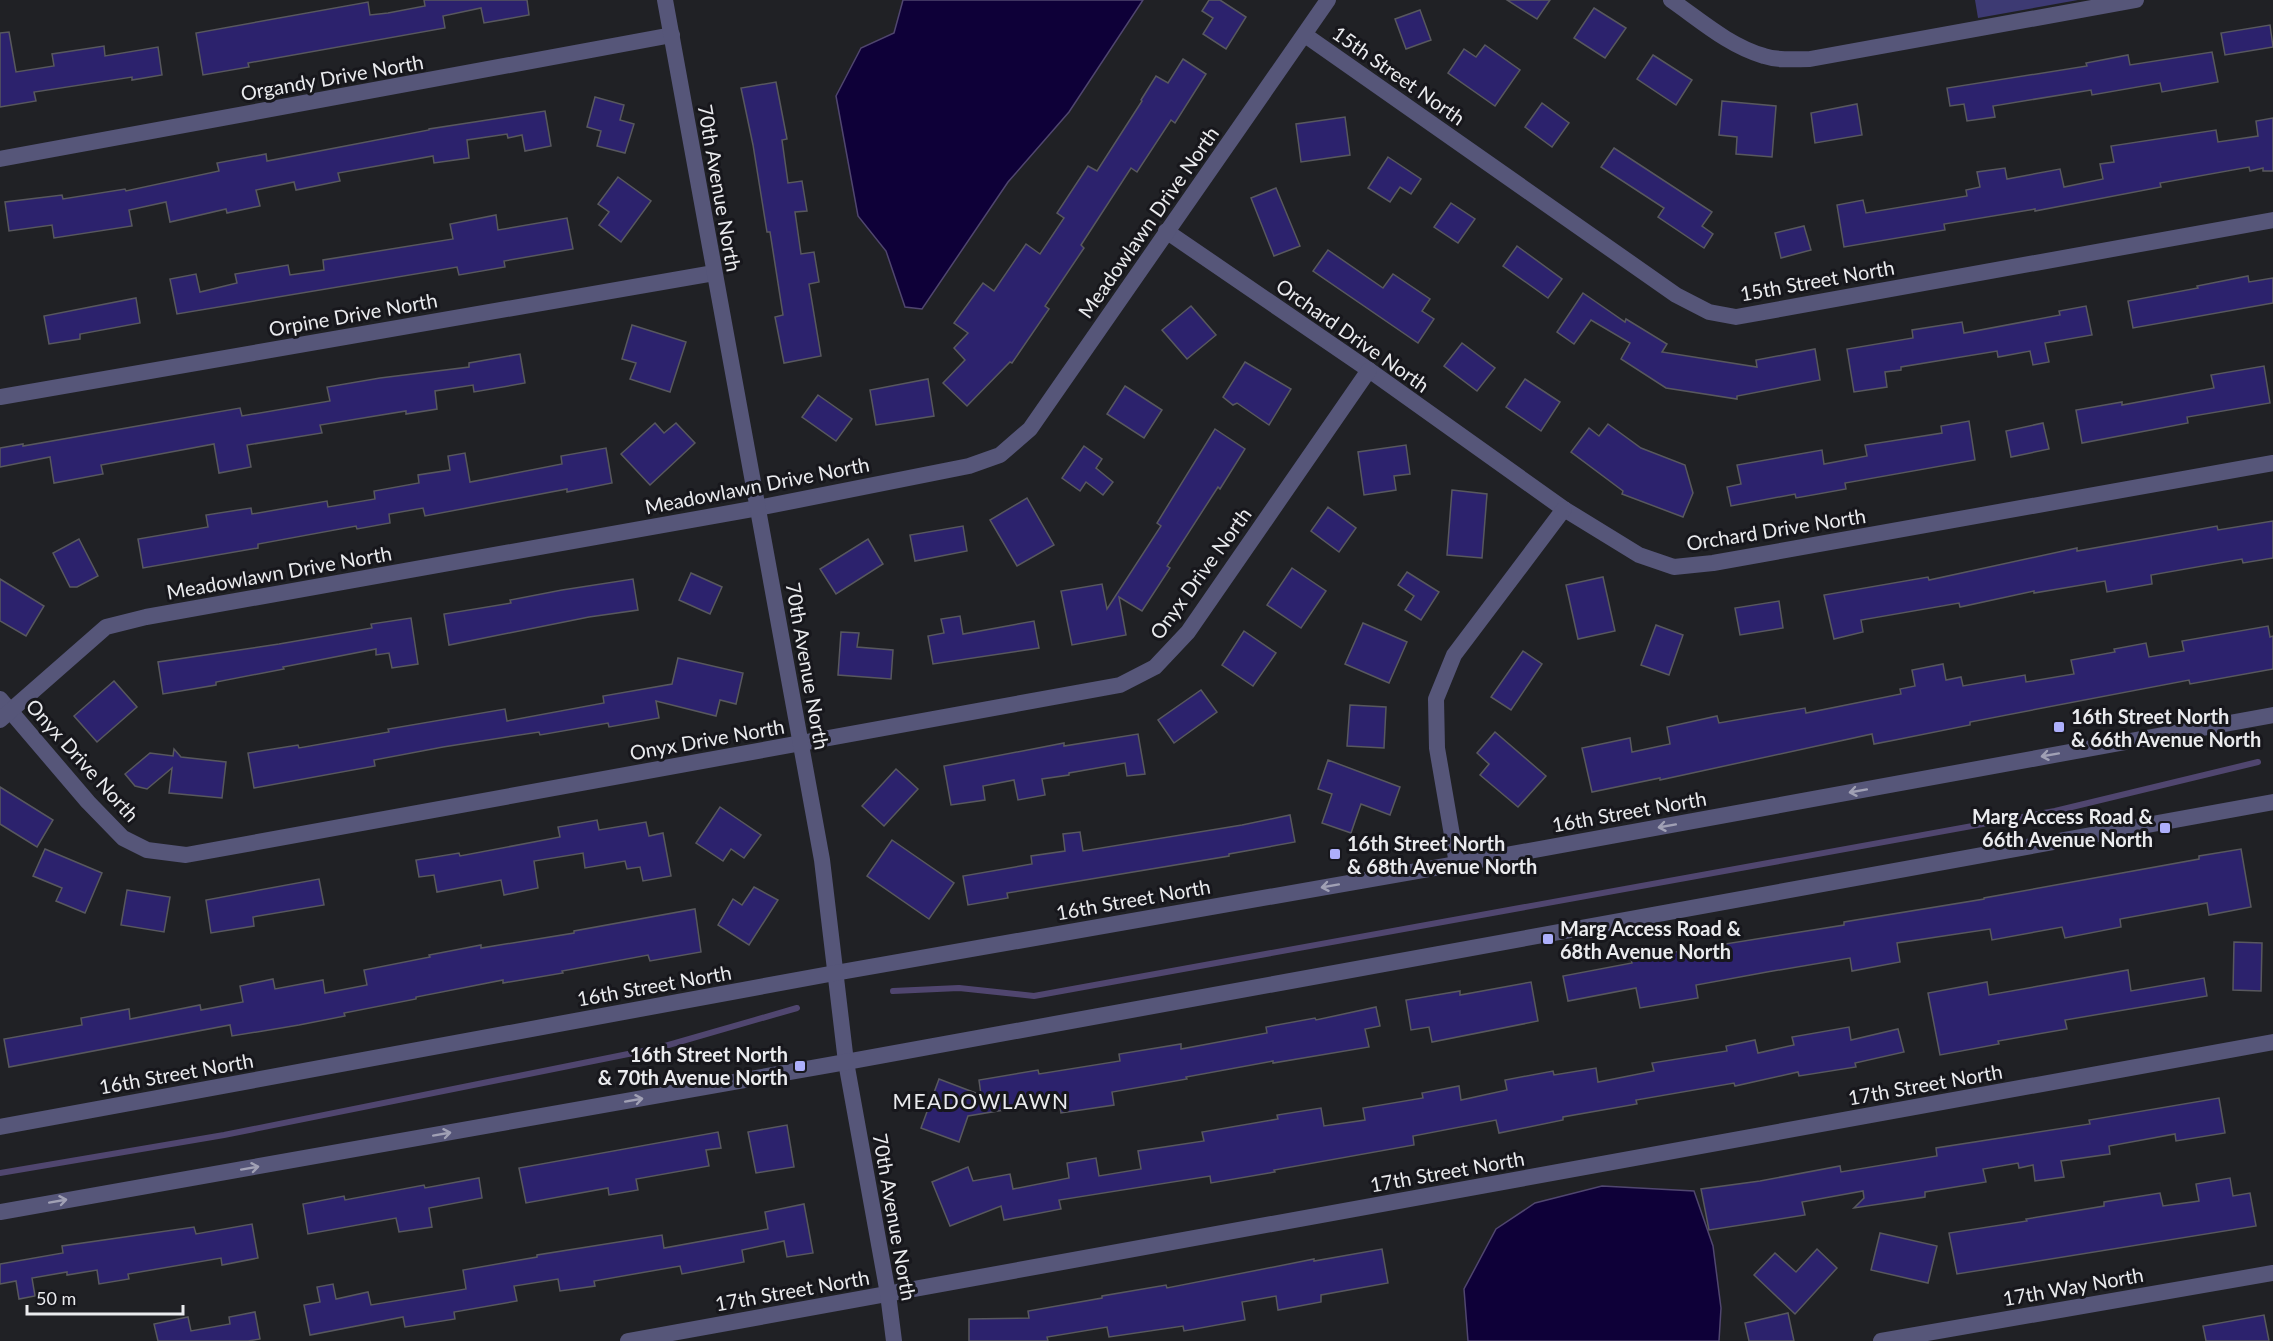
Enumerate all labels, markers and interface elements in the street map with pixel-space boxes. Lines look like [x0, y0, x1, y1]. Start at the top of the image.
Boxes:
street label: 15th Street North [1328, 20, 1470, 130]
street label: Organdy Drive North [239, 49, 425, 105]
street label: 70th Avenue North [693, 103, 747, 273]
street label: Meadowlawn Drive North [1073, 122, 1223, 322]
street label: 15th Street North [1738, 255, 1896, 305]
street label: Orchard Drive North [1272, 273, 1434, 397]
street label: Orpine Drive North [267, 287, 439, 341]
street label: Meadowlawn Drive North [643, 451, 871, 519]
street label: Onyx Drive North [1144, 503, 1256, 643]
street label: Orchard Drive North [1685, 503, 1867, 555]
street label: Meadowlawn Drive North [165, 540, 393, 604]
street label: 70th Avenue North [781, 581, 835, 751]
street label: Onyx Drive North [22, 694, 144, 826]
place label: 16th Street North & 66th Avenue North [2071, 704, 2261, 751]
street label: Onyx Drive North [628, 714, 786, 764]
marker: 16th Street North & 66th Avenue North [2052, 720, 2066, 734]
one-way arrow [2041, 750, 2061, 761]
one-way arrow [1849, 785, 1869, 796]
street label: 16th Street North [1550, 786, 1708, 836]
place label: Marg Access Road & 66th Avenue North [1972, 804, 2154, 851]
one-way arrow [1657, 820, 1677, 831]
marker: Marg Access Road & 66th Avenue North [2158, 821, 2172, 835]
place label: 16th Street North & 68th Avenue North [1347, 831, 1537, 878]
marker: 16th Street North & 68th Avenue North [1328, 847, 1342, 861]
street label: 16th Street North [1054, 874, 1212, 924]
one-way arrow [1321, 881, 1340, 892]
place label: Marg Access Road & 68th Avenue North [1560, 916, 1742, 963]
marker: Marg Access Road & 68th Avenue North [1541, 932, 1555, 946]
street label: 16th Street North [575, 960, 733, 1010]
place label: 16th Street North & 70th Avenue North [598, 1042, 788, 1089]
street label: 16th Street North [97, 1048, 255, 1098]
marker: 16th Street North & 70th Avenue North [793, 1059, 807, 1073]
street label: 17th Street North [1846, 1059, 2004, 1109]
district label: MEADOWLAWN [892, 1088, 1070, 1113]
one-way arrow [623, 1094, 643, 1105]
one-way arrow [431, 1128, 451, 1139]
street label: 70th Avenue North [868, 1132, 922, 1302]
street label: 17th Street North [1368, 1146, 1526, 1196]
one-way arrow [239, 1162, 259, 1173]
one-way arrow [47, 1196, 67, 1207]
street label: 17th Way North [2001, 1262, 2145, 1310]
street label: 17th Street North [713, 1265, 871, 1315]
scale bar [27, 1278, 183, 1316]
text: 50 m [36, 1287, 76, 1309]

